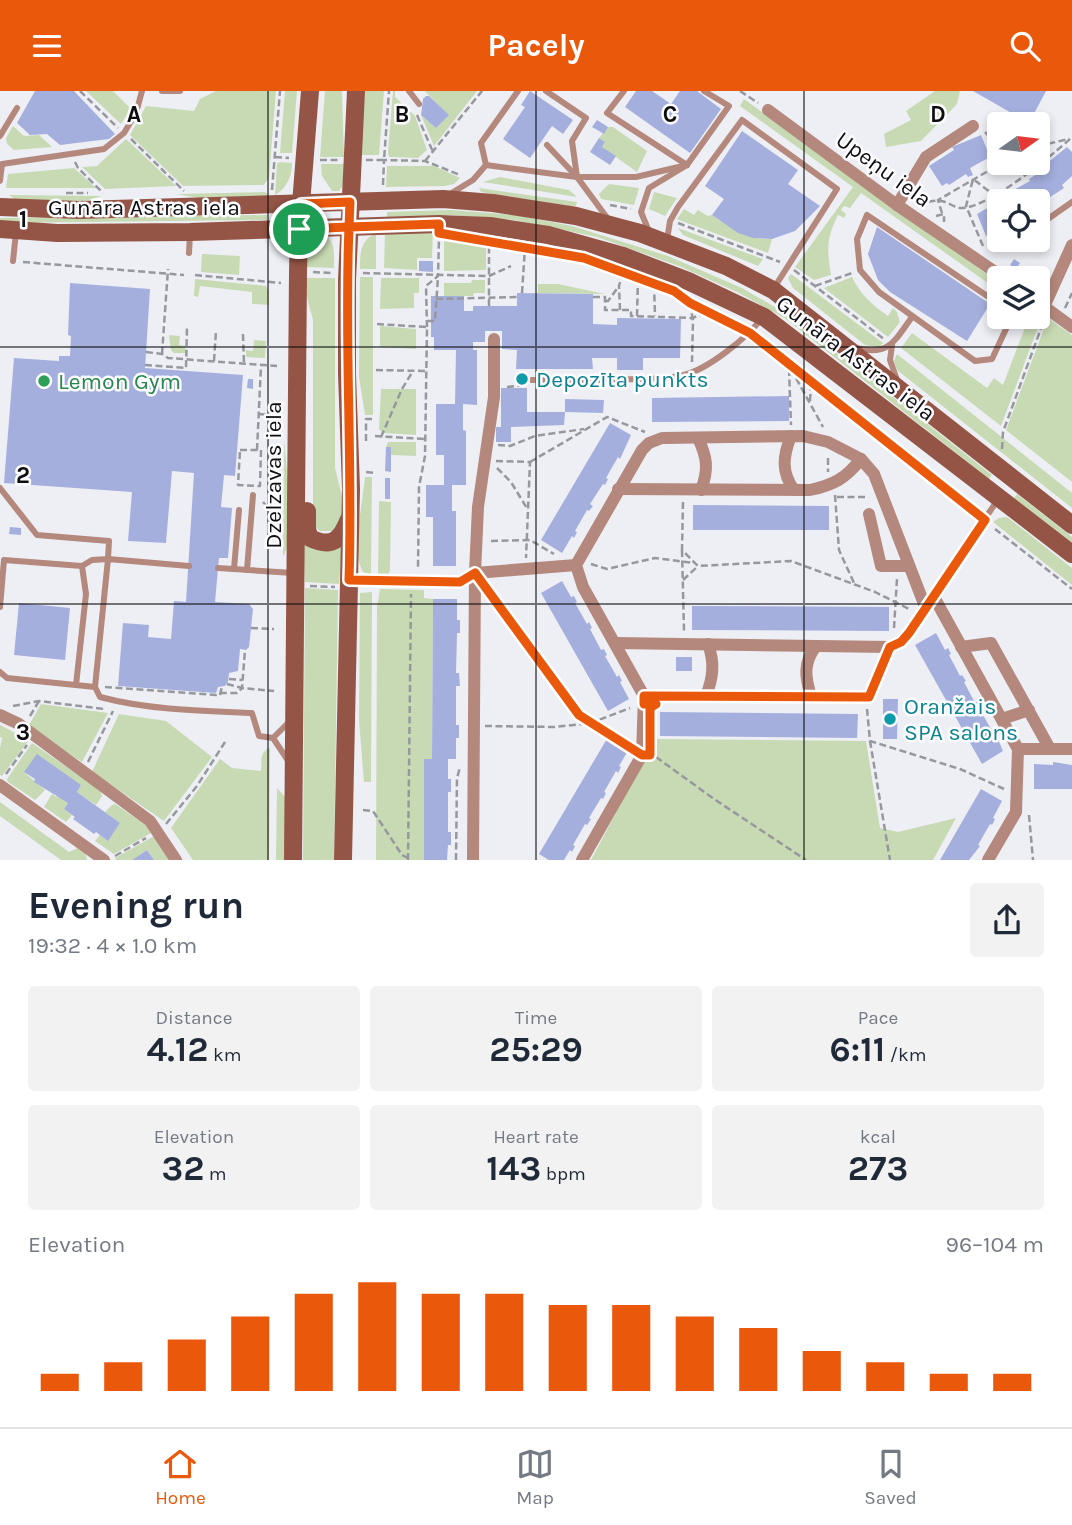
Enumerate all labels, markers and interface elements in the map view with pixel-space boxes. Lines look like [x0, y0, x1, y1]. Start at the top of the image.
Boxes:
icon: menu [28, 27, 66, 65]
text: Pacely [487, 27, 585, 64]
icon: search [1006, 27, 1044, 65]
text: A [127, 101, 141, 128]
text: B [395, 101, 409, 128]
text: C [663, 101, 677, 128]
text: D [930, 101, 946, 128]
north arrow [987, 112, 1050, 175]
map controls [987, 112, 1050, 329]
street label: Upeņu iela [831, 126, 937, 213]
button: locate [987, 189, 1050, 252]
street label: Gunāra Astras iela [48, 194, 240, 221]
pin [269, 199, 329, 259]
text: 1 [19, 206, 27, 233]
icon: arrive [280, 210, 318, 248]
button: layers [987, 266, 1050, 329]
street label: Gunāra Astras iela [771, 290, 940, 427]
place label: Depozīta punkts [536, 366, 709, 393]
place label: Lemon Gym [58, 368, 181, 395]
marker: Depozīta punkts [514, 371, 530, 387]
marker: Lemon Gym [36, 373, 52, 389]
street label: Dzelzavas iela [260, 401, 287, 549]
text: 2 [16, 462, 30, 489]
place label: Oranžais SPA salons [904, 693, 1018, 746]
marker: Oranžais SPA salons [882, 711, 898, 727]
text: 3 [16, 719, 30, 746]
text: Evening run [28, 883, 244, 928]
button: share [970, 883, 1044, 957]
text: 19:32 · 4 × 1.0 km [28, 932, 197, 959]
text: Distance [156, 1007, 232, 1029]
text: Time [515, 1007, 557, 1029]
text: Pace [858, 1007, 898, 1029]
text: 4.12 [146, 1029, 209, 1070]
text: 25:29 [489, 1029, 583, 1070]
text: 6:11 [830, 1029, 885, 1070]
text: km [209, 1044, 242, 1066]
text: /km [885, 1044, 926, 1066]
text: Elevation [154, 1126, 234, 1148]
text: Heart rate [493, 1126, 579, 1148]
text: kcal [860, 1126, 896, 1148]
text: 32 [161, 1148, 204, 1189]
text: 143 [486, 1148, 541, 1189]
text: 273 [848, 1148, 908, 1189]
text: m [204, 1163, 227, 1185]
text: bpm [541, 1163, 586, 1185]
text: Elevation [28, 1231, 125, 1258]
text: 96–104 m [946, 1231, 1044, 1258]
tab: Home [155, 1445, 206, 1509]
tab: Map [516, 1445, 554, 1509]
tab: Saved [864, 1445, 917, 1509]

